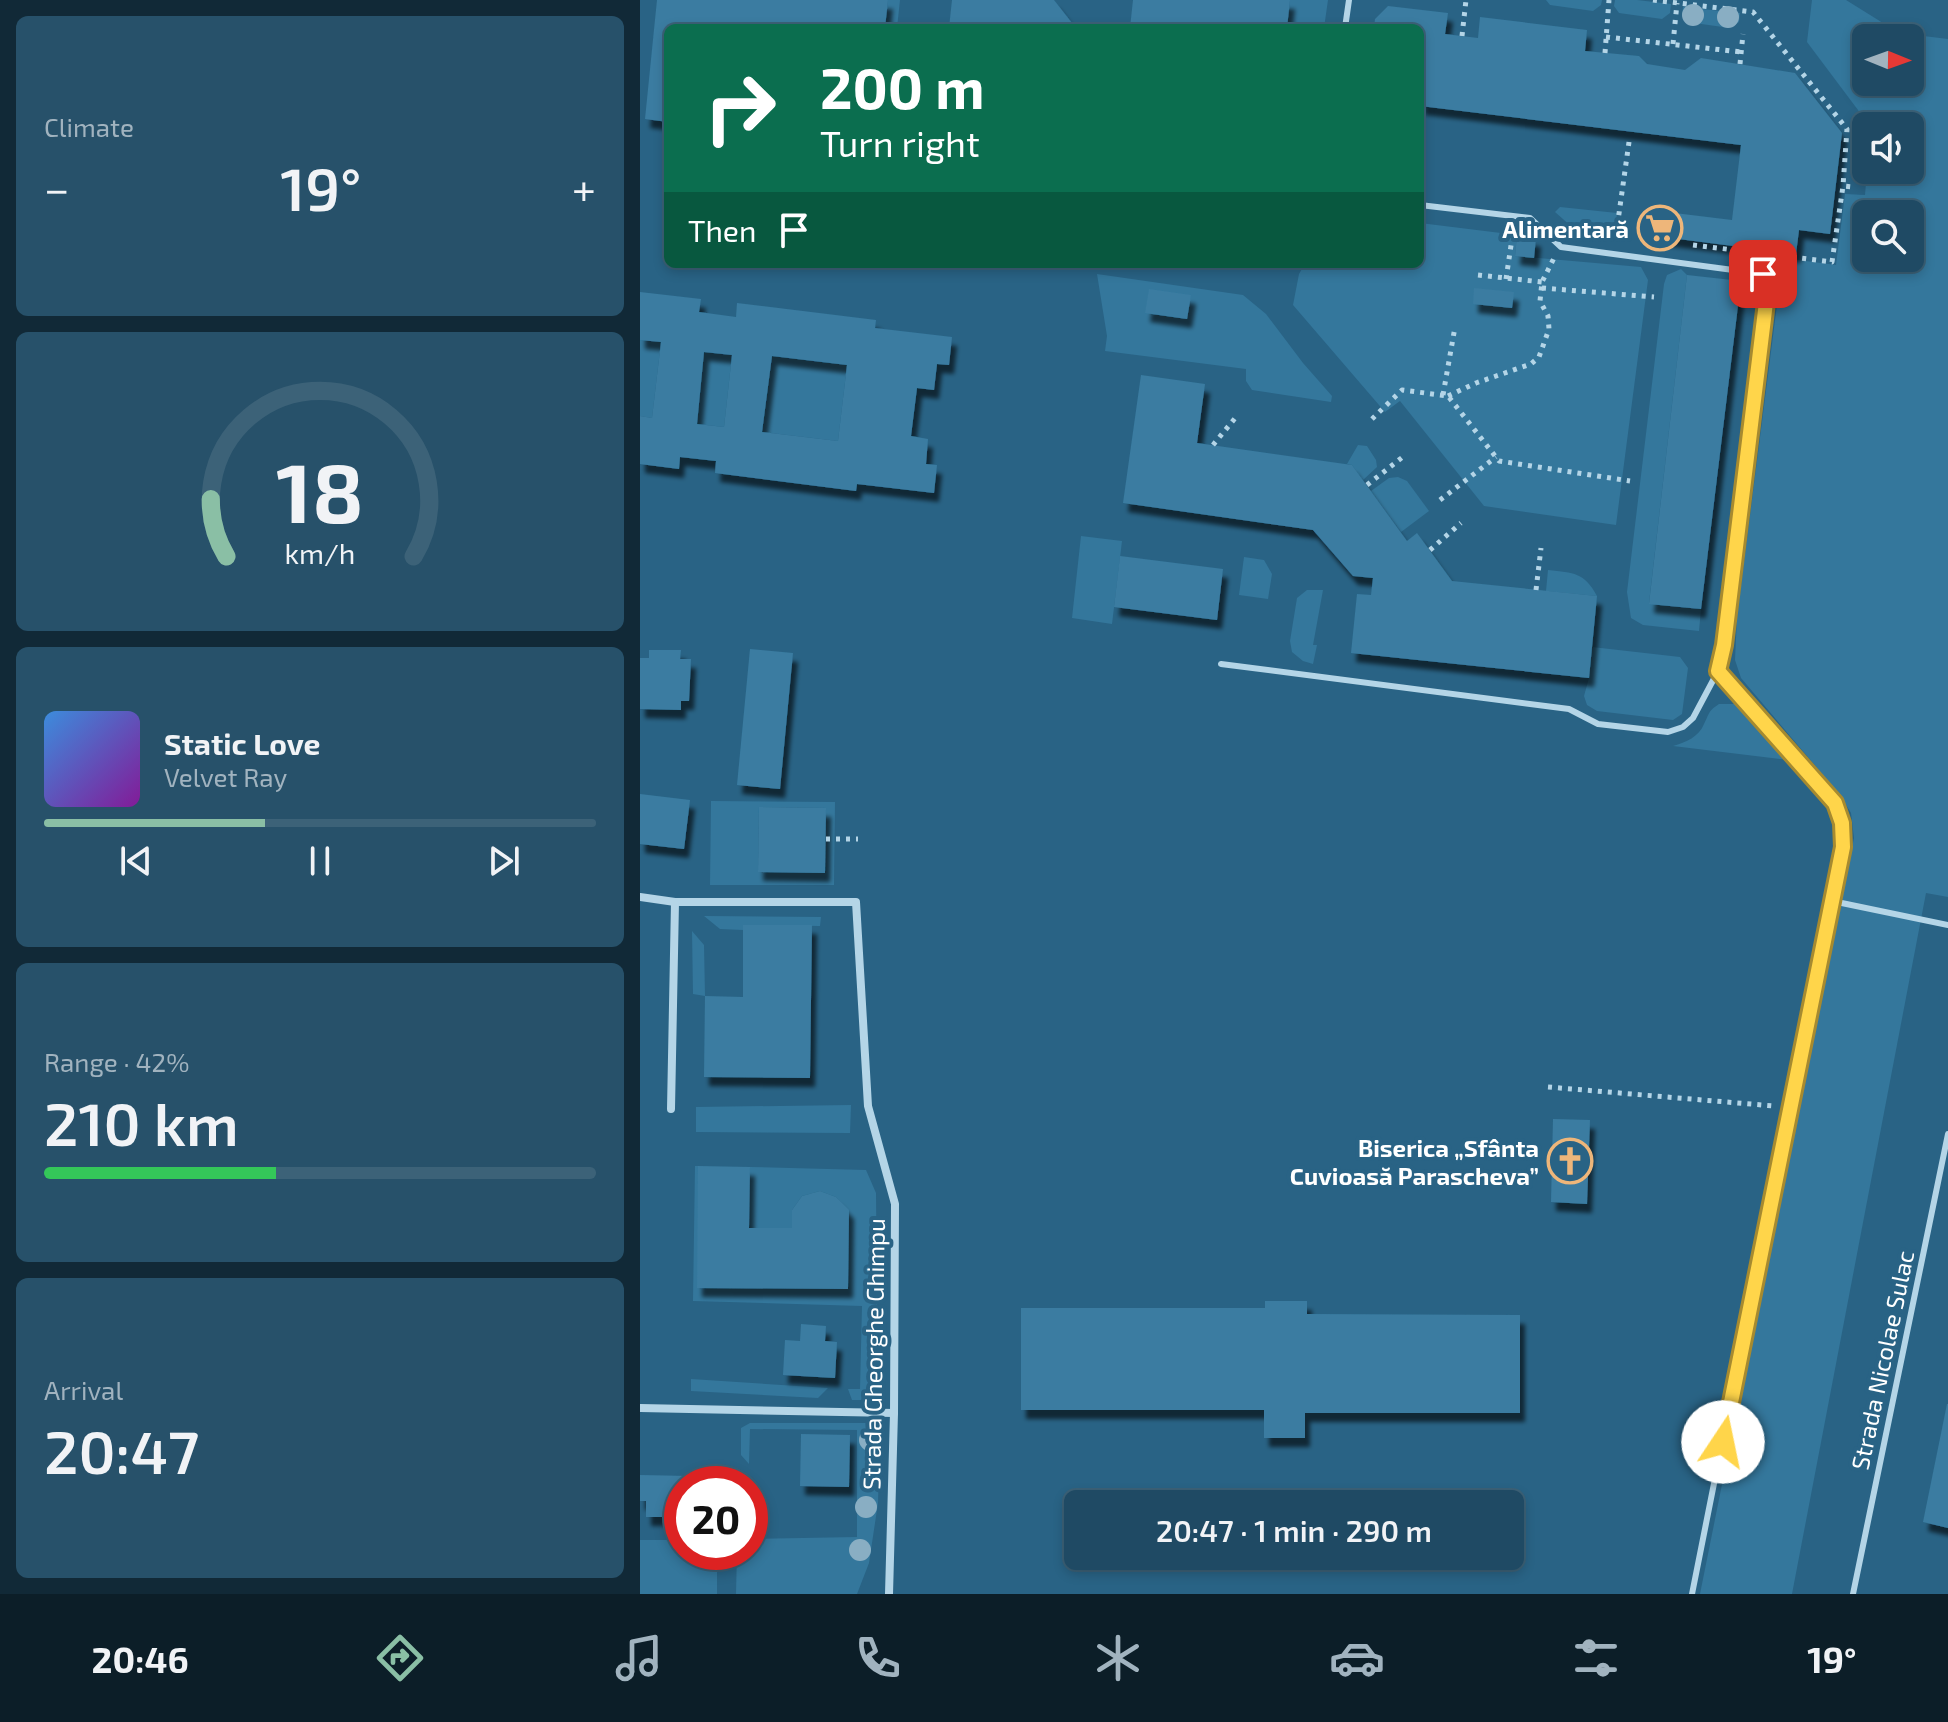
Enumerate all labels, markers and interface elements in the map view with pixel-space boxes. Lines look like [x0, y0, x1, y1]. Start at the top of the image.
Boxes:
north arrow [1852, 24, 1924, 96]
map controls [1852, 24, 1924, 272]
text: 200 m [820, 53, 985, 120]
icon: right [688, 56, 792, 160]
text: Climate [44, 111, 134, 142]
button: sound [1852, 112, 1924, 184]
text: Turn right [820, 121, 980, 164]
text: 19° [280, 151, 361, 223]
text: − [44, 161, 70, 214]
text: + [572, 161, 596, 214]
button: search [1852, 200, 1924, 272]
supermarket icon: Alimentară [1636, 204, 1684, 252]
icon: arrive [772, 208, 816, 252]
text: Then [688, 212, 756, 248]
place label: Alimentară [1502, 214, 1629, 243]
pin [1729, 240, 1797, 308]
icon: arrive [1741, 252, 1785, 296]
text: 18 [276, 440, 364, 540]
text: km/h [285, 536, 355, 571]
text: Static Love [164, 725, 320, 761]
text: Velvet Ray [164, 761, 287, 792]
icon: previous [114, 839, 158, 883]
icon: pause [298, 839, 342, 883]
icon: next [482, 839, 526, 883]
text: Range · 42% [44, 1046, 189, 1077]
text: 210 km [44, 1086, 239, 1158]
place label: Biserica „Sfânta Cuvioasă Parascheva” [1290, 1133, 1539, 1190]
church icon: Biserica „Sfânta Cuvioasă Parascheva” [1546, 1137, 1594, 1185]
street label: Strada Gheorghe Ghimpu [856, 1218, 890, 1490]
street label: Strada Nicolae Sulac [1845, 1248, 1919, 1472]
text: Arrival [44, 1374, 123, 1405]
position arrow [1681, 1400, 1765, 1484]
text: 20:47 [44, 1414, 199, 1486]
speed limit sign: 20 [664, 1466, 768, 1570]
text: 20:47 · 1 min · 290 m [1156, 1512, 1432, 1548]
icon: directions [372, 1630, 428, 1686]
icon: music [611, 1630, 667, 1686]
icon: phone [850, 1630, 906, 1686]
icon: climate [1090, 1630, 1146, 1686]
icon: car [1329, 1630, 1385, 1686]
icon: filters [1568, 1630, 1624, 1686]
text: 20:46 [92, 1637, 189, 1680]
text: 19° [1807, 1637, 1856, 1680]

